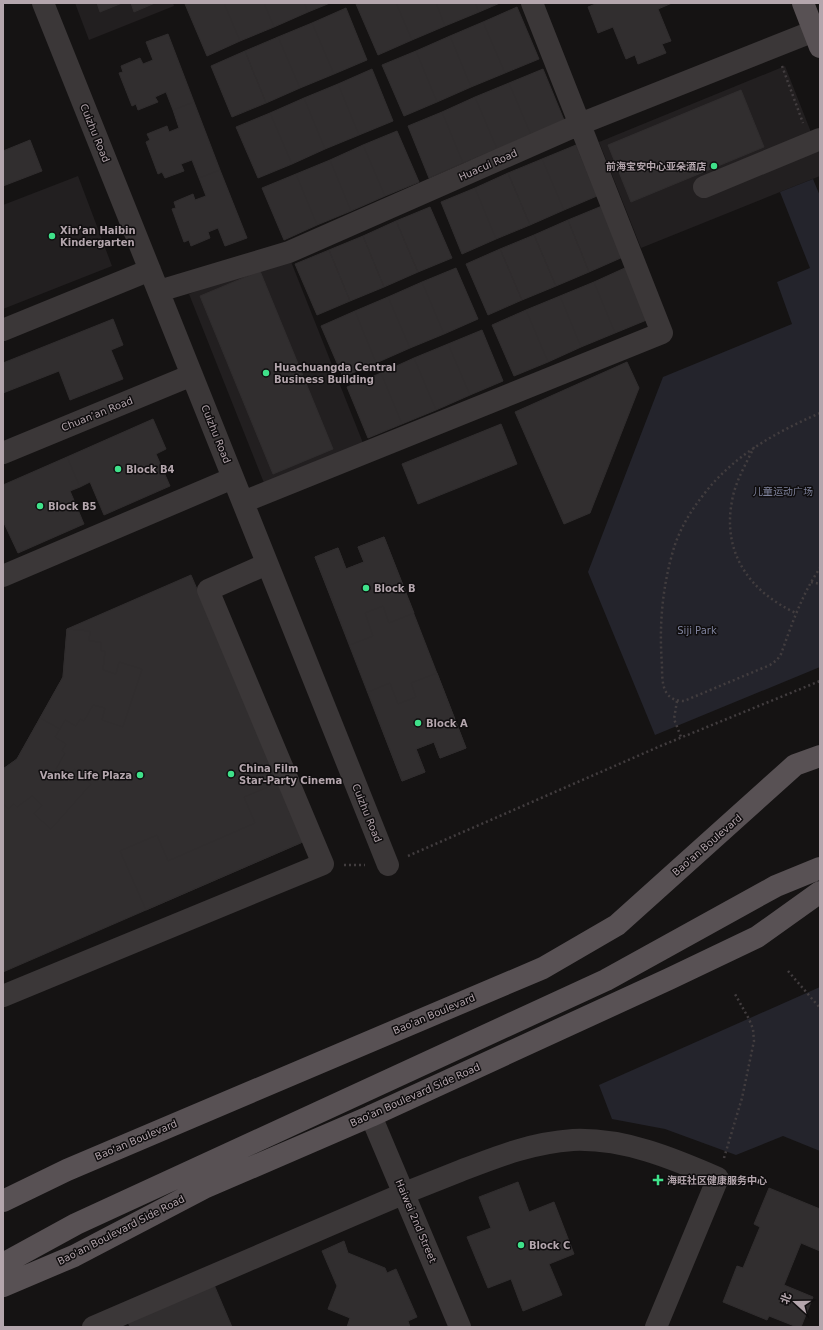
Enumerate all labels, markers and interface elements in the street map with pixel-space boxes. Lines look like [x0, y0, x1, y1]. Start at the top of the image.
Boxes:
street label: Cuizhu Road [78, 102, 112, 164]
street label: Huacui Road [457, 147, 519, 183]
place label: 前海宝安中心亚朵酒店 [606, 161, 706, 172]
marker: 前海宝安中心亚朵酒店 [709, 161, 719, 171]
place label: Xin’an Haibin Kindergarten [60, 225, 136, 248]
marker: Xin’an Haibin Kindergarten [47, 231, 57, 241]
place label: Huachuangda Central Business Building [274, 362, 396, 385]
marker: Huachuangda Central Business Building [261, 368, 271, 378]
street label: Chuan’an Road [60, 395, 134, 433]
street label: Cuizhu Road [199, 403, 233, 465]
marker: Block B4 [113, 464, 123, 474]
place label: Block B4 [126, 464, 175, 475]
park label: 儿童运动广场 [753, 486, 813, 497]
marker: Block B5 [35, 501, 45, 511]
place label: Block B5 [48, 501, 97, 512]
marker: Block B [361, 583, 371, 593]
place label: Block B [374, 583, 416, 594]
park label: Siji Park [677, 625, 717, 636]
marker: Block A [413, 718, 423, 728]
place label: Block A [426, 718, 468, 729]
place label: China Film Star-Party Cinema [239, 763, 342, 786]
marker: China Film Star-Party Cinema [226, 769, 236, 779]
place label: Vanke Life Plaza [40, 770, 132, 781]
marker: Vanke Life Plaza [135, 770, 145, 780]
street label: Cuizhu Road [350, 782, 384, 844]
street label: Bao'an Boulevard [670, 812, 744, 878]
street label: Bao'an Boulevard [391, 992, 477, 1036]
street label: Bao'an Boulevard Side Road [348, 1061, 482, 1129]
street label: Bao'an Boulevard [93, 1118, 179, 1162]
marker: 海旺社区健康服务中心 [652, 1174, 664, 1186]
place label: 海旺社区健康服务中心 [667, 1174, 767, 1186]
street label: Haiwei 2nd Street [393, 1178, 439, 1264]
street label: Bao'an Boulevard Side Road [56, 1193, 186, 1267]
marker: Block C [516, 1240, 526, 1250]
place label: Block C [529, 1240, 570, 1251]
north arrow [775, 1282, 815, 1322]
text: 北 [778, 1291, 794, 1306]

